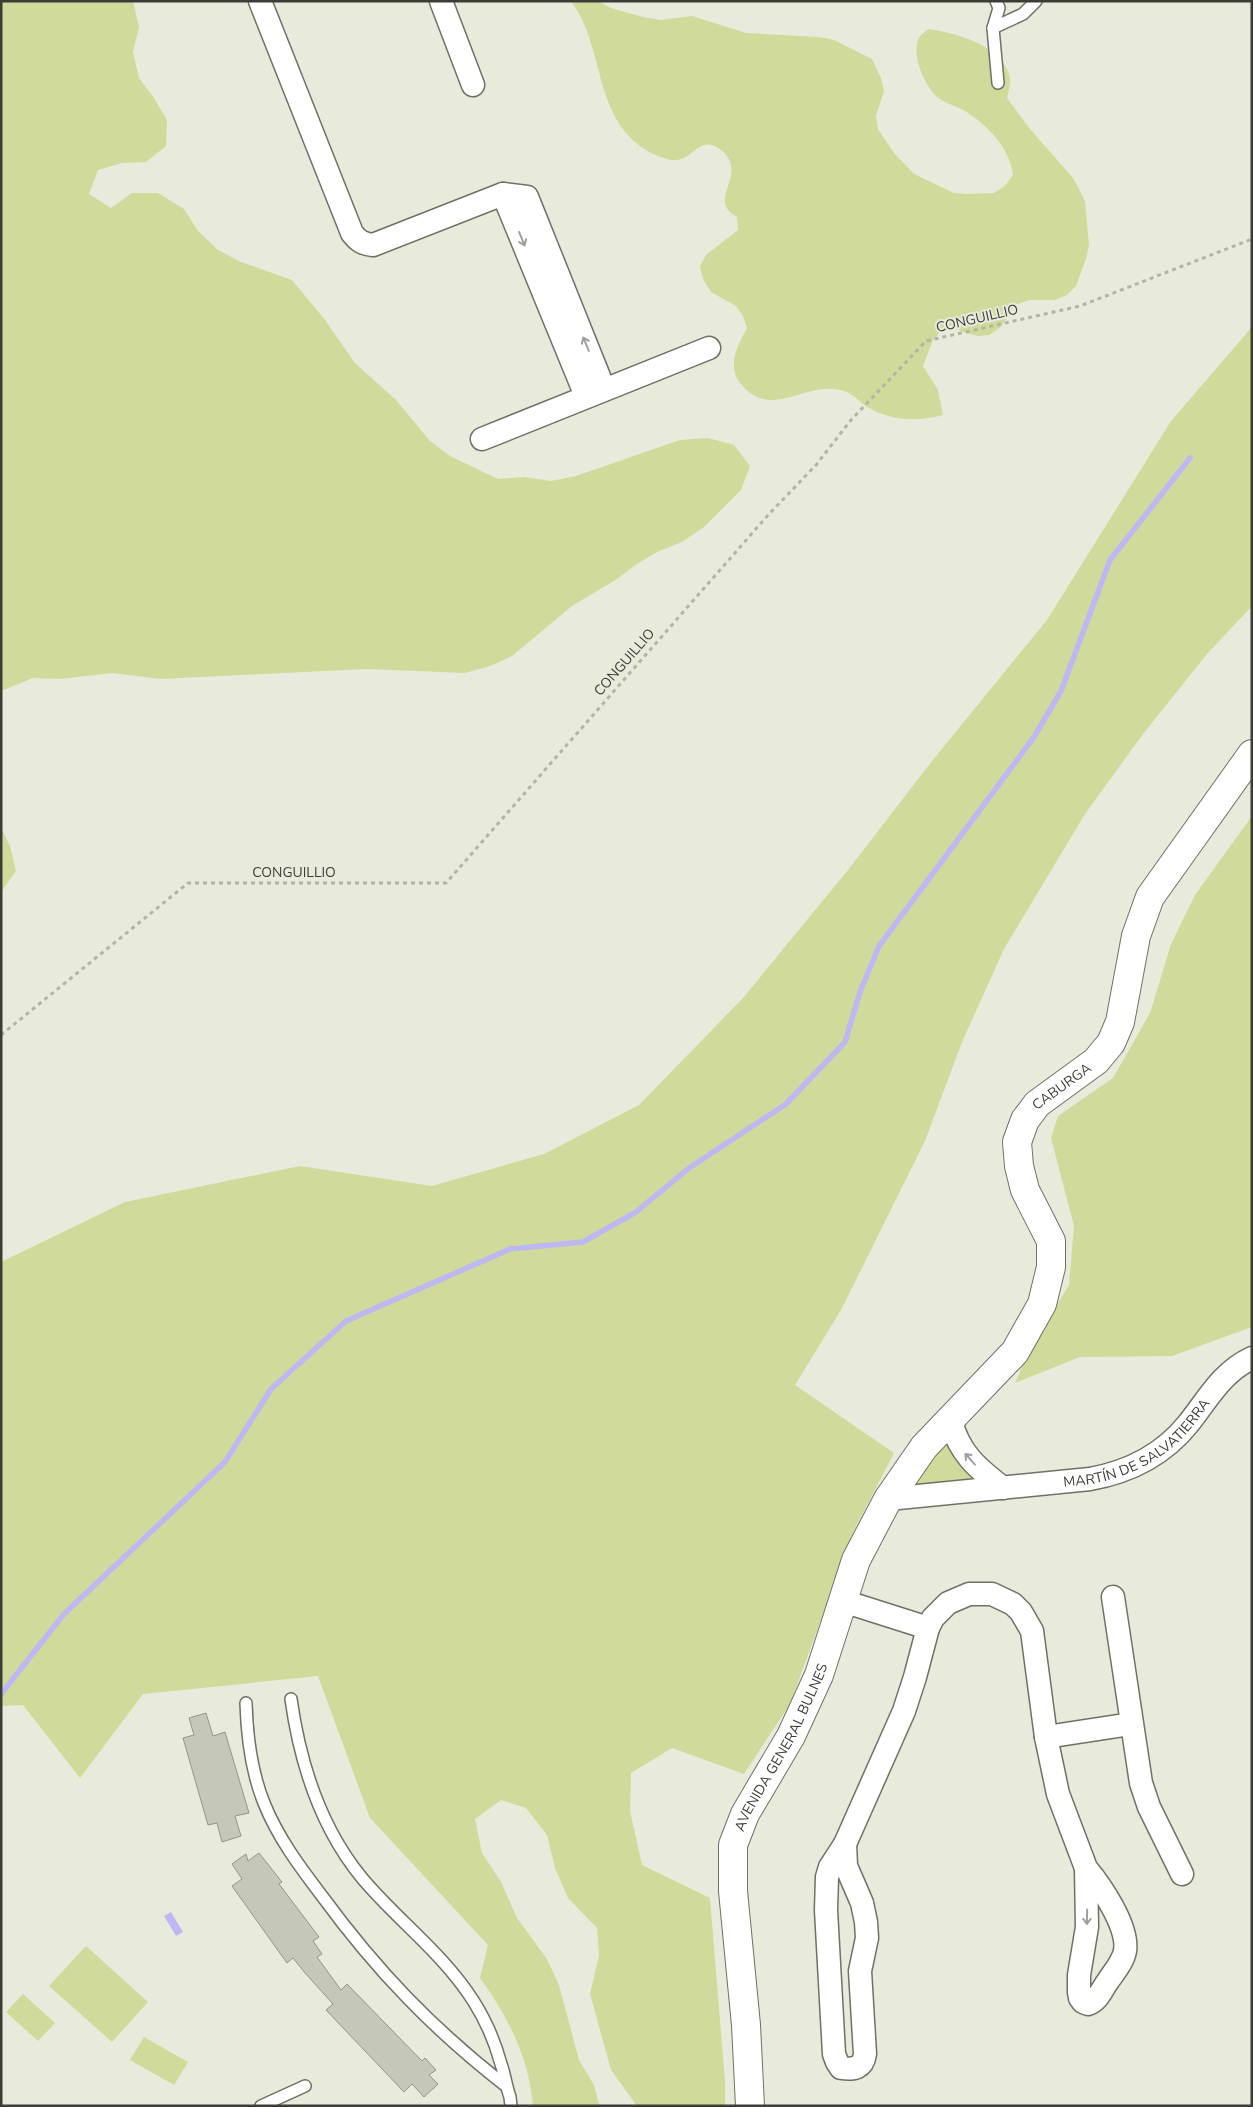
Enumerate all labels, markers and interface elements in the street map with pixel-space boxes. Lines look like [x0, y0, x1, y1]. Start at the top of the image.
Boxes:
one-way arrow [518, 231, 527, 246]
street label: CONGUILLIO [934, 300, 1020, 337]
one-way arrow [580, 337, 590, 352]
street label: CONGUILLIO [590, 625, 659, 700]
street label: CONGUILLIO [252, 863, 336, 882]
street label: CABURGA [1028, 1059, 1095, 1115]
street label: MARTÍN DE SALVATIERRA [1062, 1395, 1214, 1492]
one-way arrow [964, 1453, 976, 1466]
street label: AVENIDA GENERAL BULNES [730, 1661, 832, 1834]
one-way arrow [1082, 1908, 1092, 1925]

